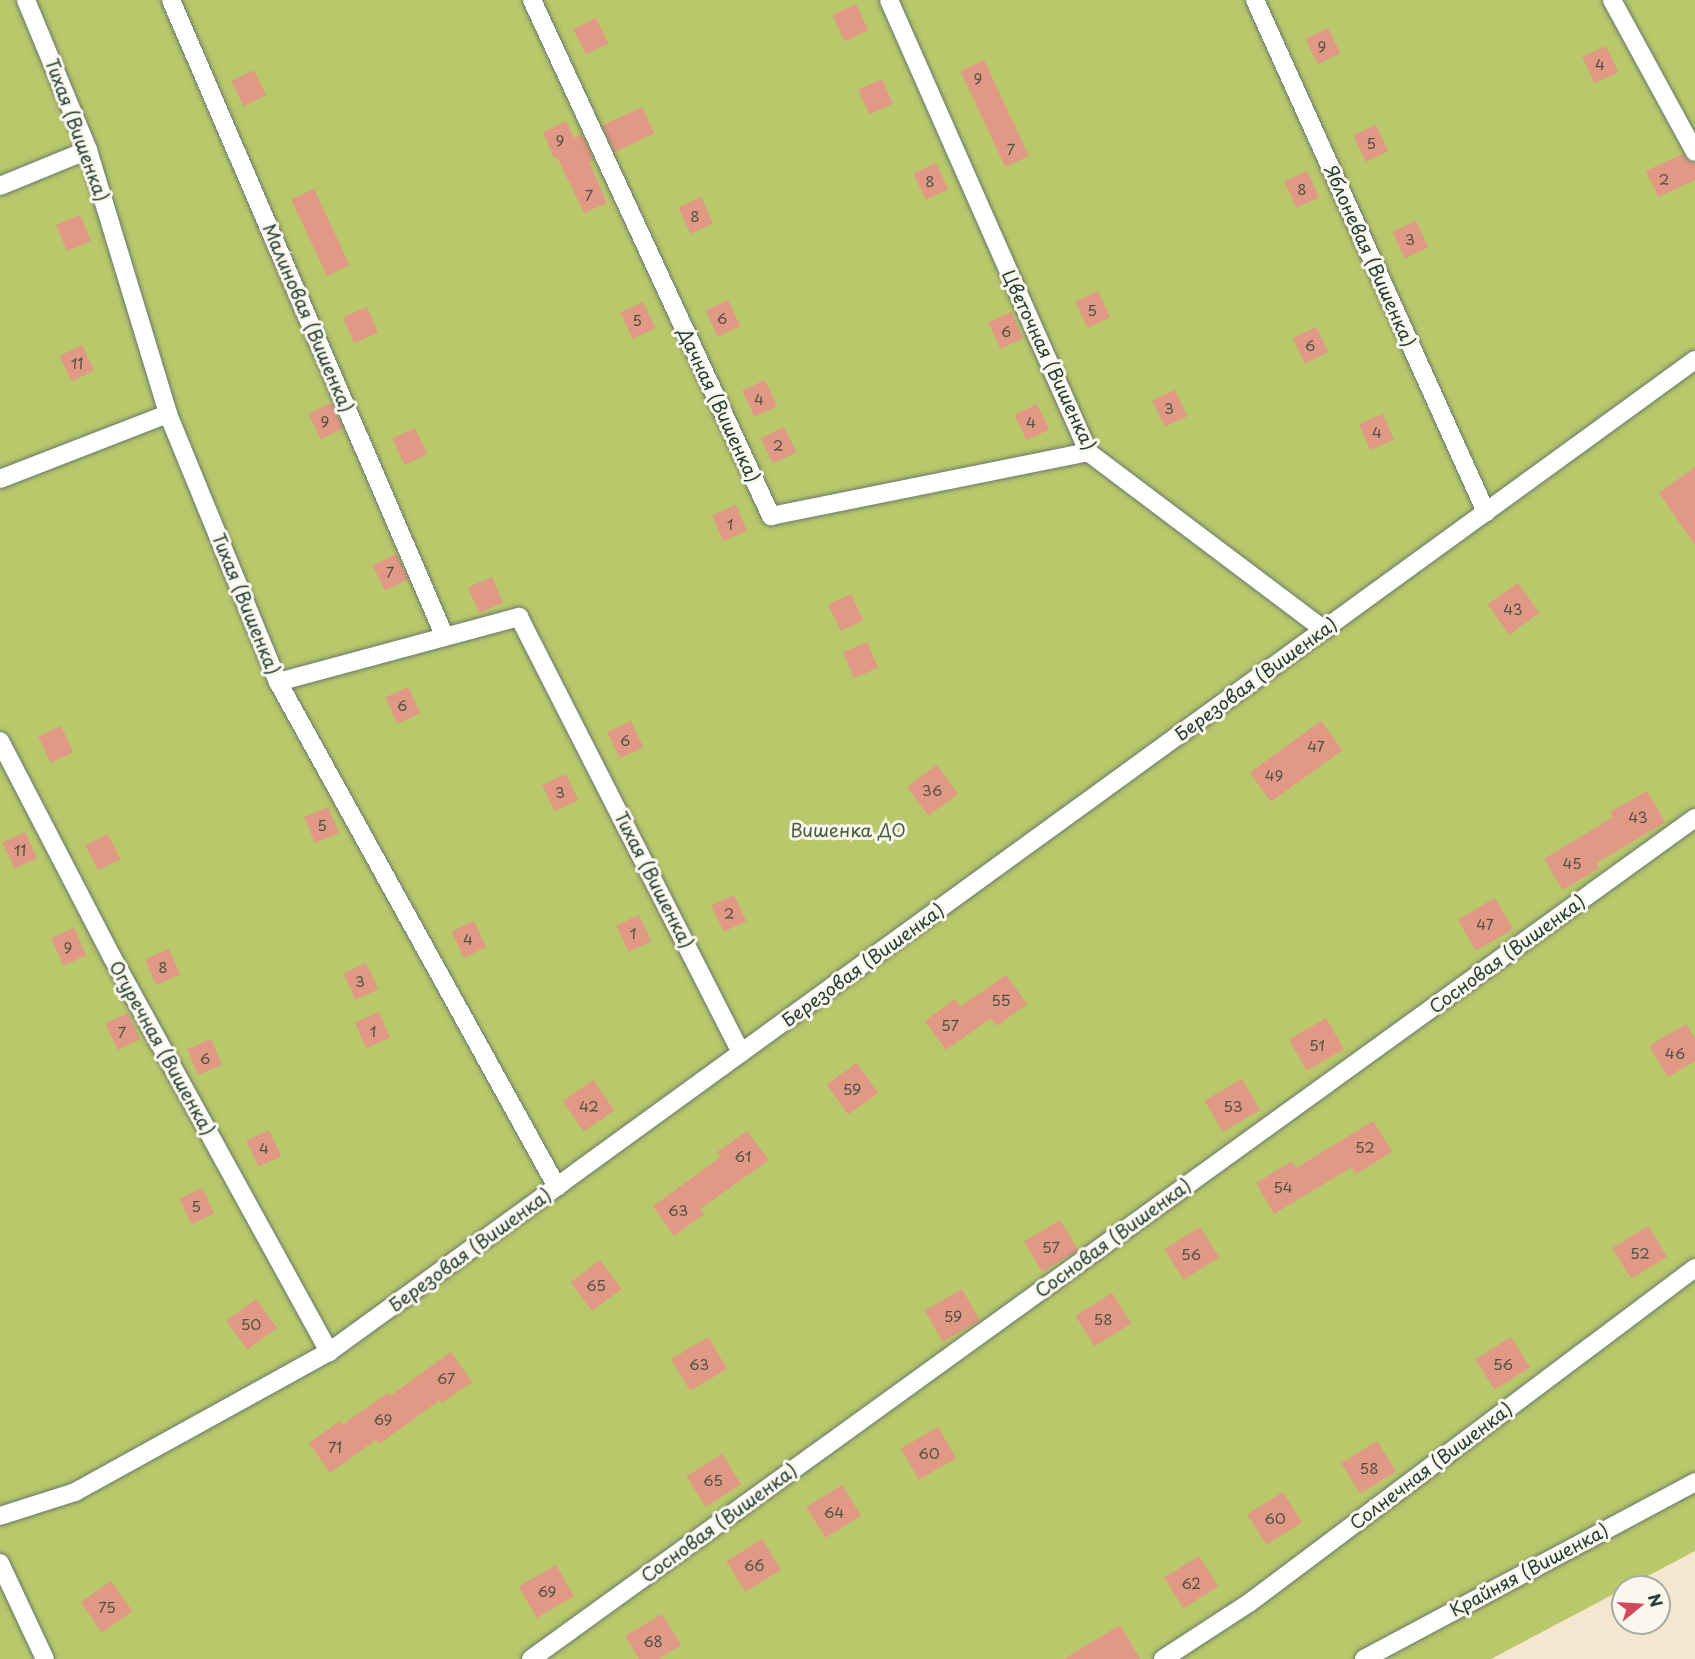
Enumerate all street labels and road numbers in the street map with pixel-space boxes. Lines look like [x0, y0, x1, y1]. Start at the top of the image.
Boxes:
street label: Тихая (Вишенка) [41, 55, 113, 205]
street label: Яблоневая (Вишенка) [1320, 162, 1420, 350]
street label: Малиновая (Вишенка) [258, 221, 358, 415]
street label: Цветочная (Вишенка) [998, 266, 1100, 454]
street label: Дачная (Вишенка) [674, 324, 764, 486]
street label: Тихая (Вишенка) [208, 530, 284, 678]
street label: Березовая (Вишенка) [1171, 613, 1341, 745]
street label: Тихая (Вишенка) [610, 808, 698, 952]
street label: Сосновая (Вишенка) [1425, 890, 1589, 1018]
street label: Березовая (Вишенка) [778, 899, 948, 1031]
street label: Огуречная (Вишенка) [105, 957, 219, 1139]
street label: Сосновая (Вишенка) [1031, 1174, 1195, 1302]
street label: Березовая (Вишенка) [385, 1184, 555, 1316]
street label: Солнечная (Вишенка) [1346, 1398, 1516, 1534]
street label: Сосновая (Вишенка) [637, 1459, 801, 1587]
street label: Крайняя (Вишенка) [1446, 1519, 1612, 1621]

